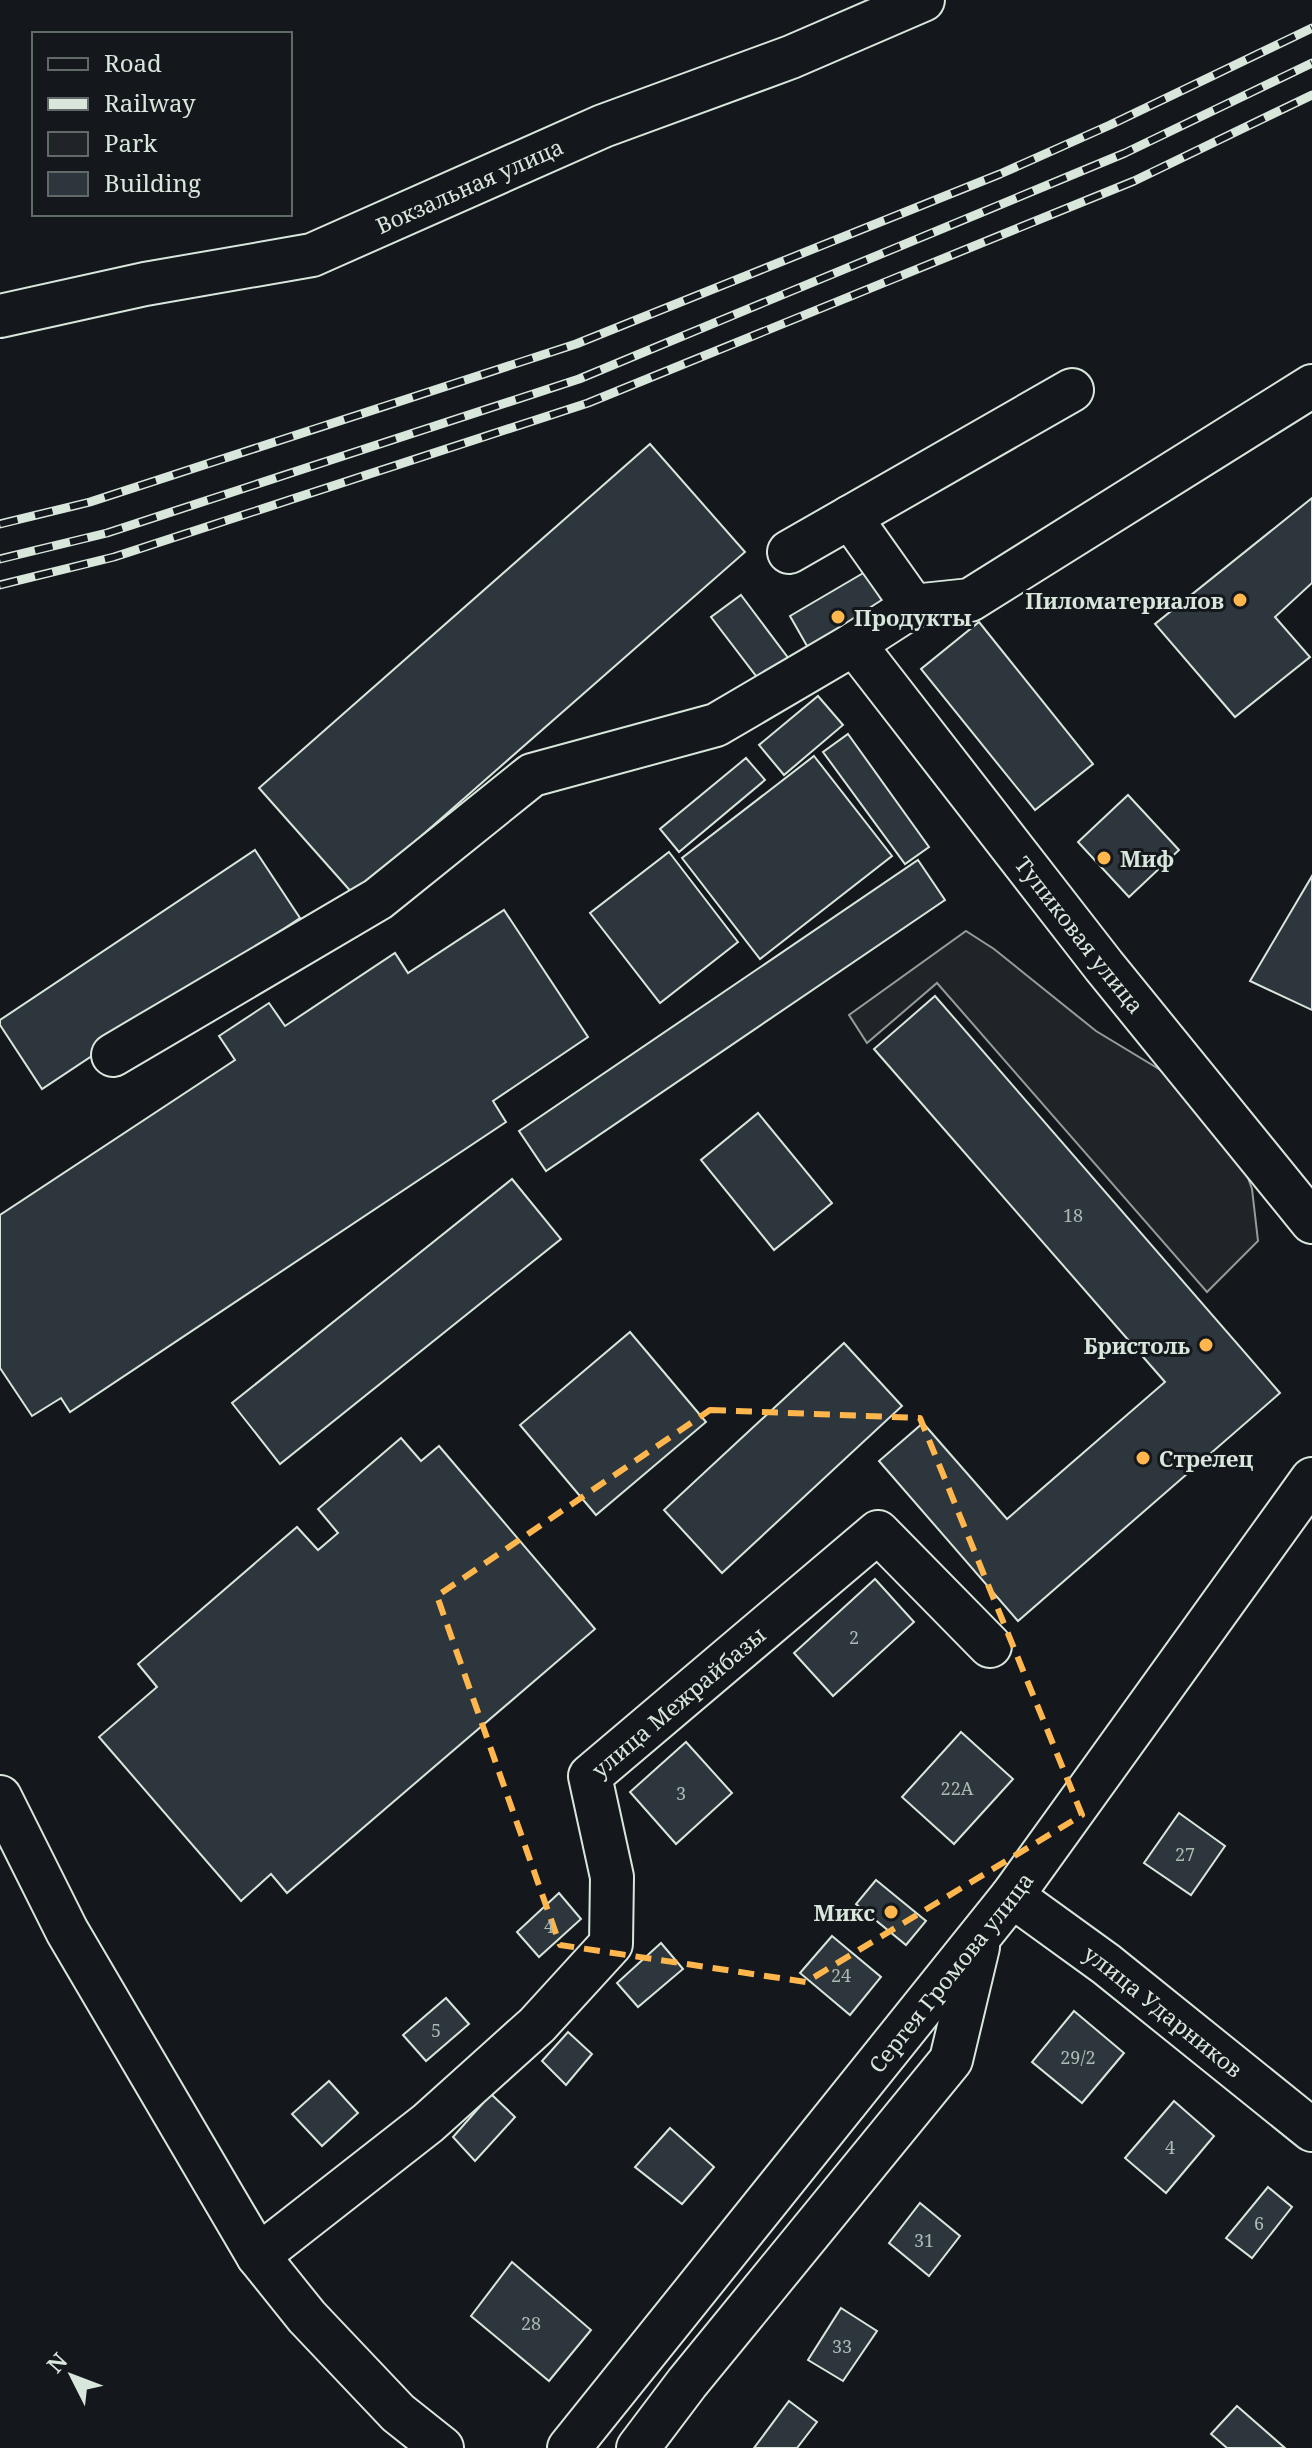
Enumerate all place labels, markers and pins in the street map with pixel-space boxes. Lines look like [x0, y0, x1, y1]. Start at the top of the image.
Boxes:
place label: Пиломатериалов [1025, 585, 1224, 615]
marker: Пиломатериалов [1231, 591, 1249, 609]
place label: Продукты [854, 602, 971, 632]
marker: Продукты [829, 608, 847, 626]
place label: Миф [1120, 843, 1174, 873]
marker: Миф [1095, 849, 1113, 867]
place label: Бристоль [1083, 1330, 1190, 1360]
marker: Бристоль [1197, 1336, 1215, 1354]
place label: Стрелец [1159, 1443, 1253, 1473]
marker: Стрелец [1134, 1449, 1152, 1467]
place label: Микс [814, 1897, 875, 1927]
marker: Микс [882, 1903, 900, 1921]

